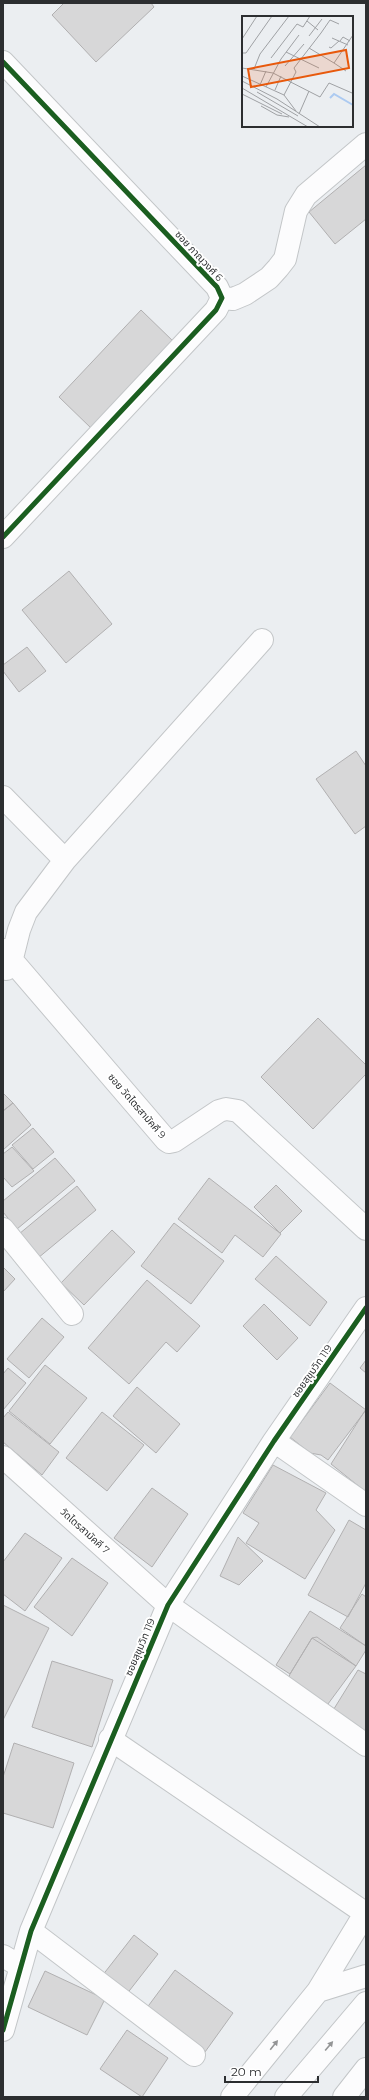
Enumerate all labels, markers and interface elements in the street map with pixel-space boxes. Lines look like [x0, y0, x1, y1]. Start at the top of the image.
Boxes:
inset map [242, 16, 353, 127]
street label: ซอย ภาณุวงศ์ 6 [172, 228, 226, 284]
street label: ซอย วัดไตรสามัคคี 9 [105, 1071, 169, 1141]
street label: ซอยสุขุมวิท 119 [289, 1342, 335, 1400]
street label: วัดไตรสามัคคี 7 [58, 1505, 112, 1557]
street label: ซอยสุขุมวิท 119 [122, 1616, 158, 1678]
one-way arrow [270, 2040, 279, 2051]
one-way arrow [325, 2040, 334, 2051]
scale bar [225, 2058, 318, 2084]
text: 20 m [231, 2064, 262, 2079]

